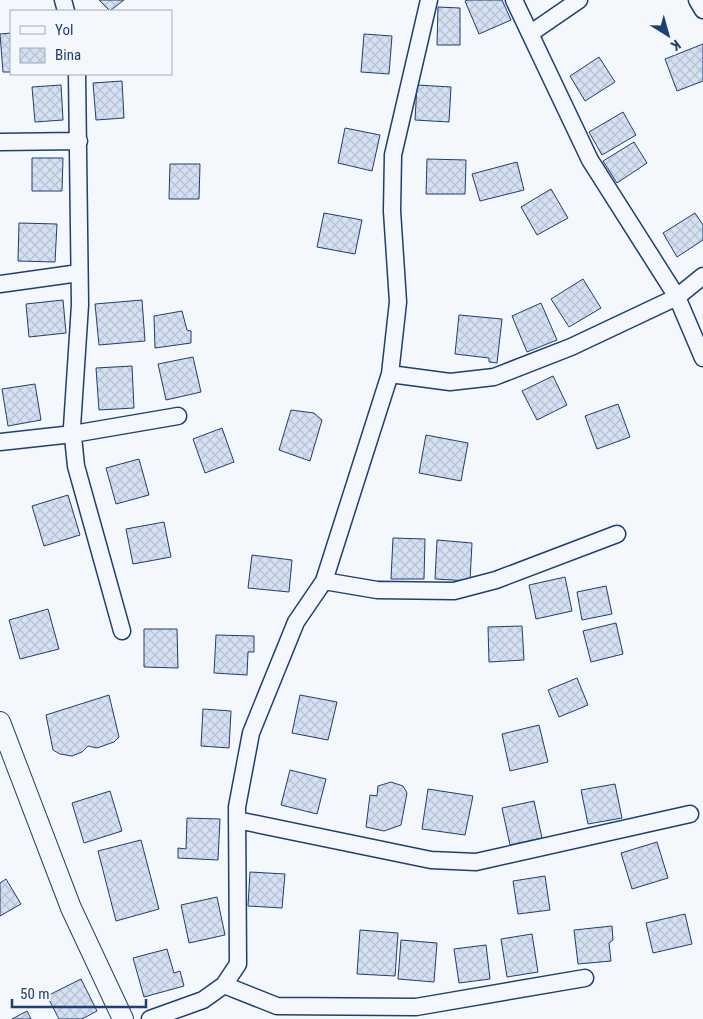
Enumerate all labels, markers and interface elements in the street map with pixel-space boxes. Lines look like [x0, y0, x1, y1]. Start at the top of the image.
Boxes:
legend [10, 10, 172, 75]
north arrow [643, 10, 693, 60]
text: Yol [55, 21, 73, 39]
text: K [668, 37, 684, 54]
text: Bina [55, 46, 81, 64]
scale bar [12, 976, 146, 1008]
text: 50 m [20, 985, 50, 1003]

